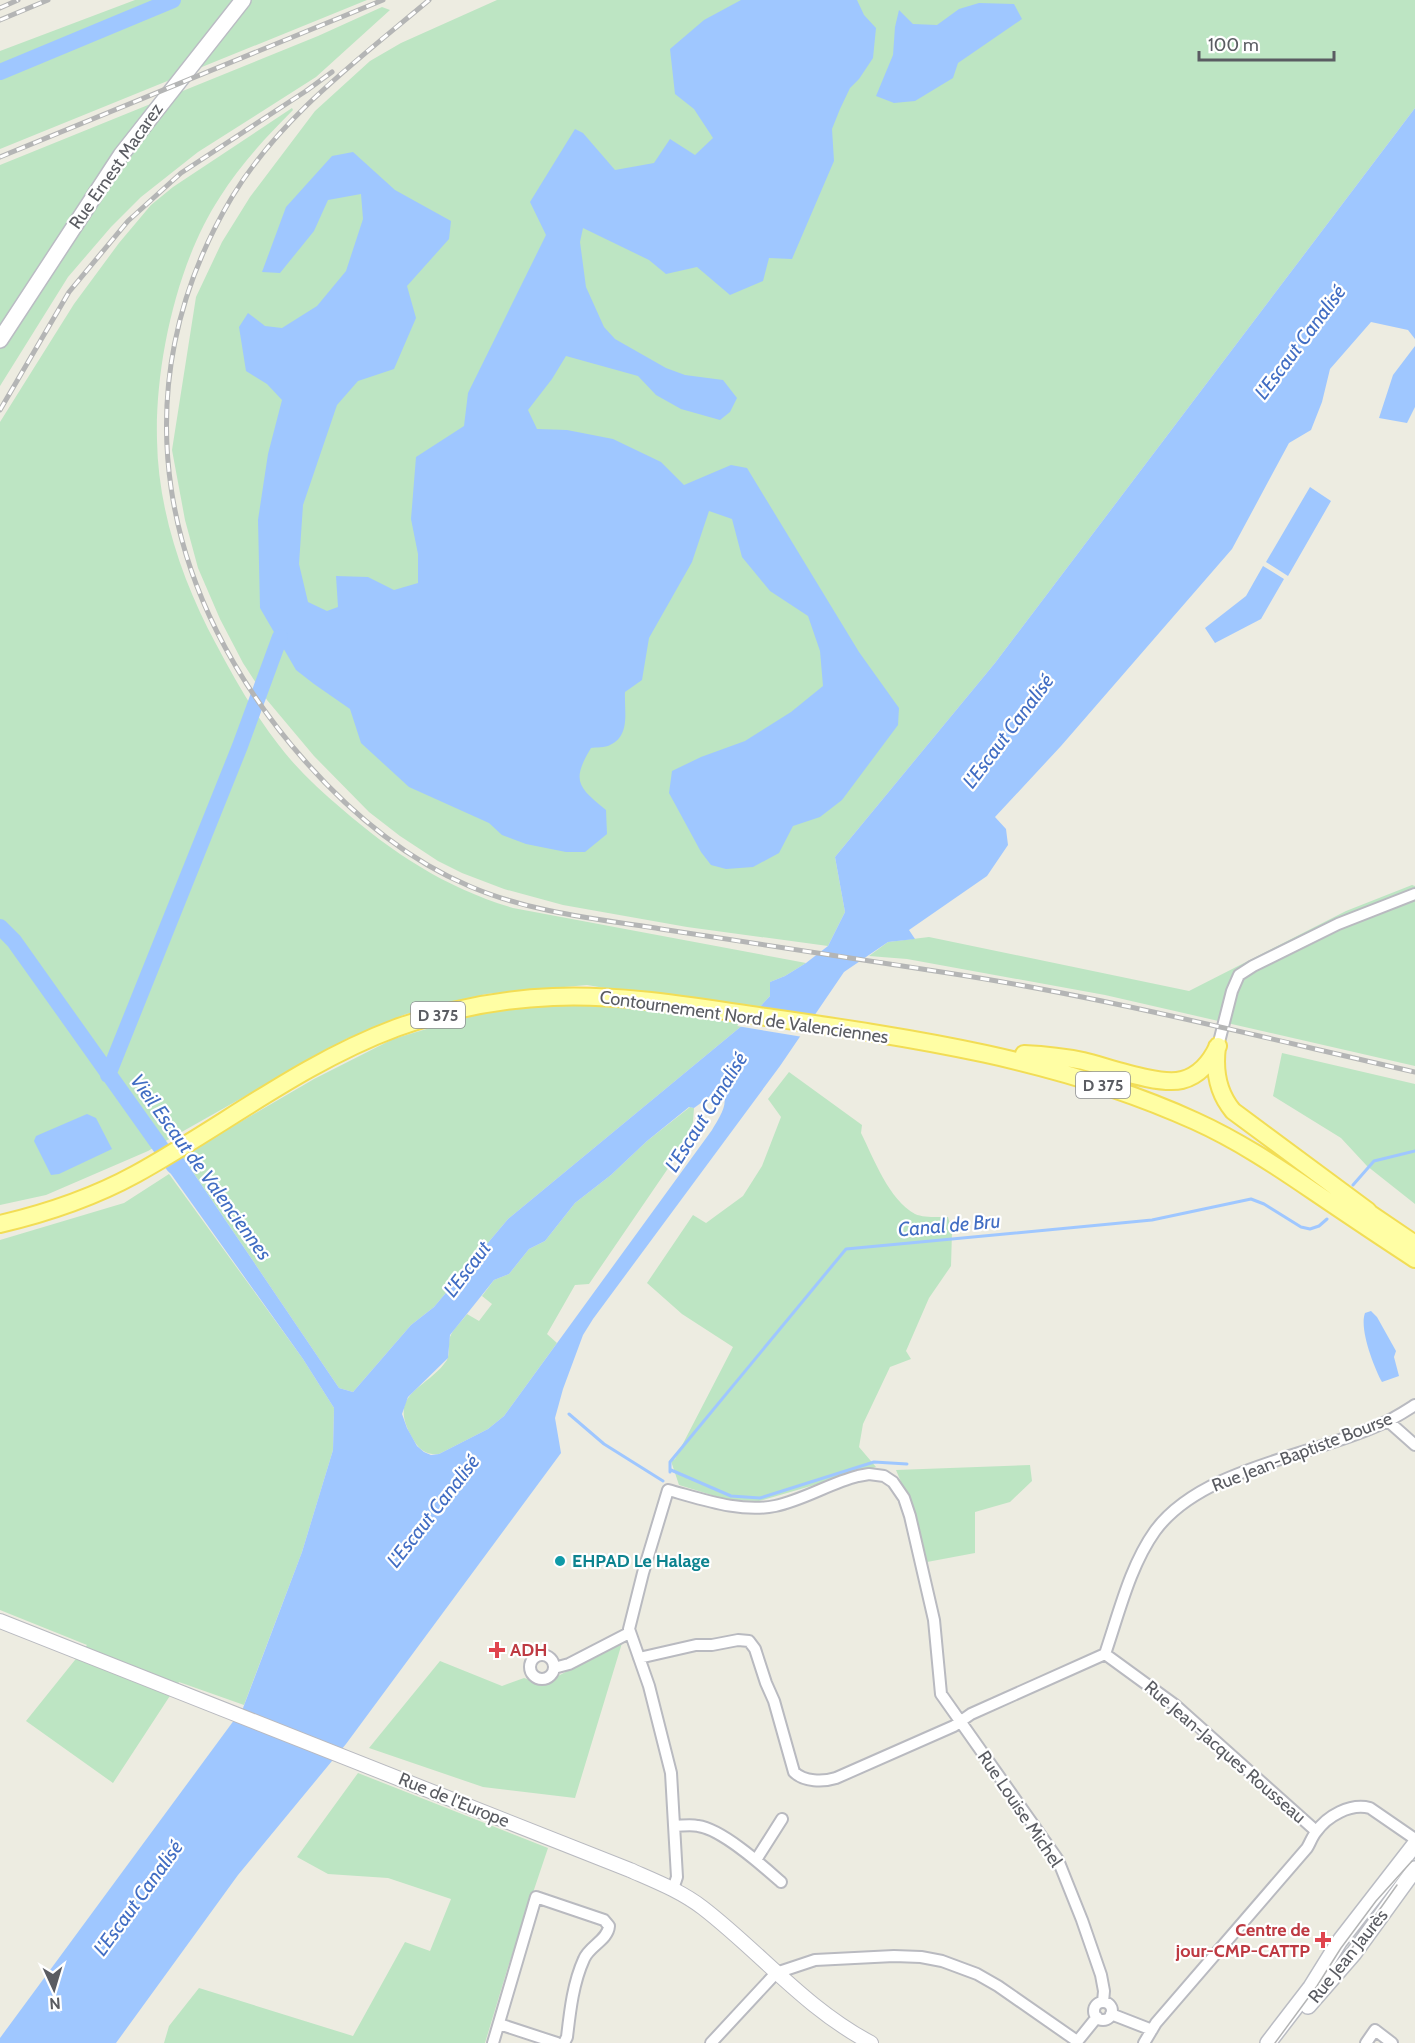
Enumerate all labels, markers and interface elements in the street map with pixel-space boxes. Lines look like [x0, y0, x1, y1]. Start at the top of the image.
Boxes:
scale bar [1199, 24, 1334, 62]
text: 100 m [1208, 34, 1259, 56]
street label: Rue Ernest Macarez [64, 98, 168, 233]
water label: L'Escaut Canalisé [1249, 280, 1351, 404]
water label: L'Escaut Canalisé [957, 669, 1059, 793]
street label: Contournement Nord de Valenciennes [598, 986, 890, 1048]
road number: D 375 [411, 1002, 465, 1028]
water label: L'Escaut Canalisé [660, 1048, 752, 1176]
water label: Vieil Escaut de Valenciennes [125, 1069, 277, 1265]
road number: D 375 [1076, 1072, 1130, 1098]
water label: Canal de Bru [897, 1209, 1001, 1241]
water label: L'Escaut [438, 1236, 496, 1302]
street label: Rue Jean-Baptiste Bourse [1209, 1407, 1395, 1497]
water label: L'Escaut Canalisé [382, 1450, 484, 1572]
place label: EHPAD Le Halage [572, 1550, 710, 1572]
marker: EHPAD Le Halage [553, 1554, 567, 1568]
place label: ADH [510, 1639, 547, 1661]
marker: ADH [488, 1641, 506, 1659]
street label: Rue Jean-Jacques Rousseau [1140, 1676, 1310, 1828]
street label: Rue Louise Michel [973, 1747, 1067, 1872]
street label: Rue de l'Europe [395, 1768, 513, 1832]
water label: L'Escaut Canalisé [88, 1836, 188, 1960]
street label: Rue Jean Jaurès [1304, 1905, 1392, 2007]
place label: Centre de jour-CMP-CATTP [1175, 1919, 1310, 1962]
marker: Centre de jour-CMP-CATTP [1314, 1931, 1332, 1949]
north arrow [24, 1959, 84, 2019]
text: N [49, 1994, 61, 2013]

